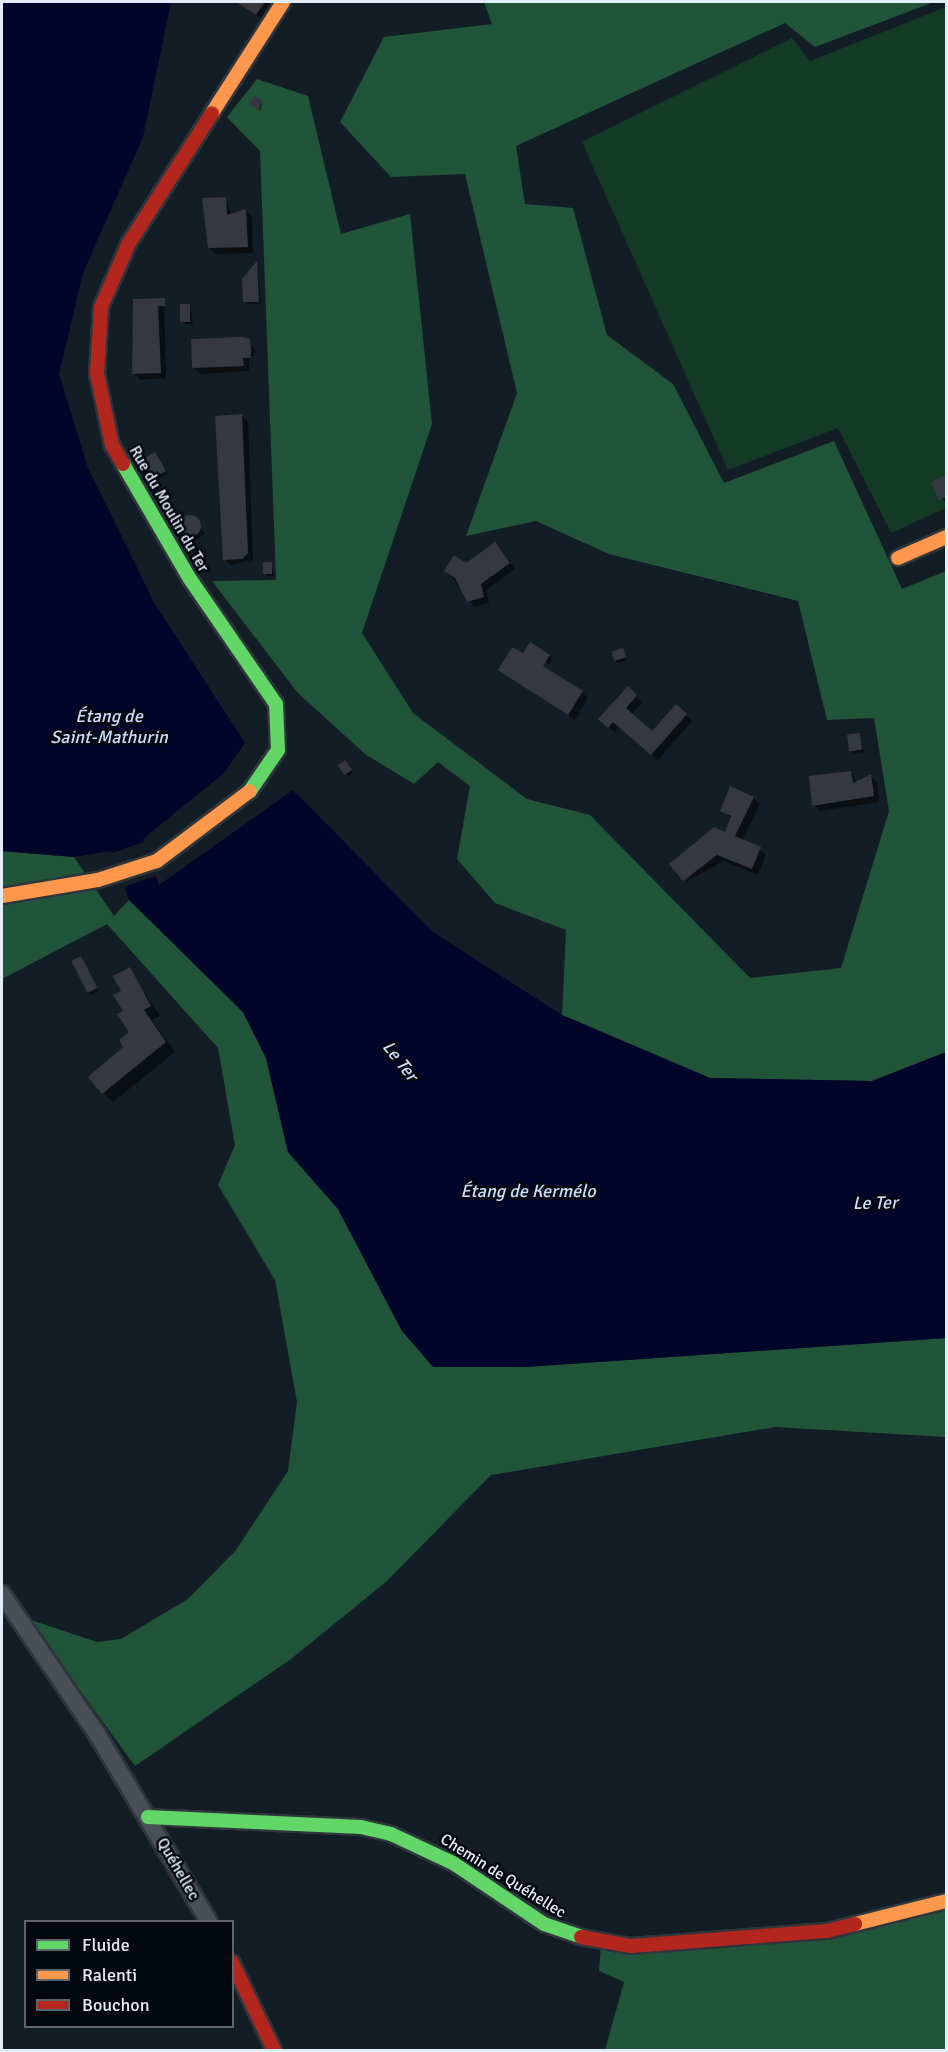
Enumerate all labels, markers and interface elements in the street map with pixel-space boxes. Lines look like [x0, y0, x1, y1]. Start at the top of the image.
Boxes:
street label: Rue du Moulin du Ter [125, 442, 213, 576]
water label: Étang de Saint-Mathurin [50, 706, 168, 748]
water label: Le Ter [378, 1037, 422, 1085]
water label: Étang de Kermélo [460, 1180, 596, 1202]
water label: Le Ter [852, 1192, 898, 1214]
street label: Chemin de Quéhellec [437, 1830, 569, 1922]
street label: Quéhellec [153, 1835, 203, 1903]
legend [24, 1920, 234, 2028]
text: Fluide [82, 1934, 130, 1956]
text: Ralenti [82, 1964, 137, 1986]
text: Bouchon [82, 1994, 150, 2016]

